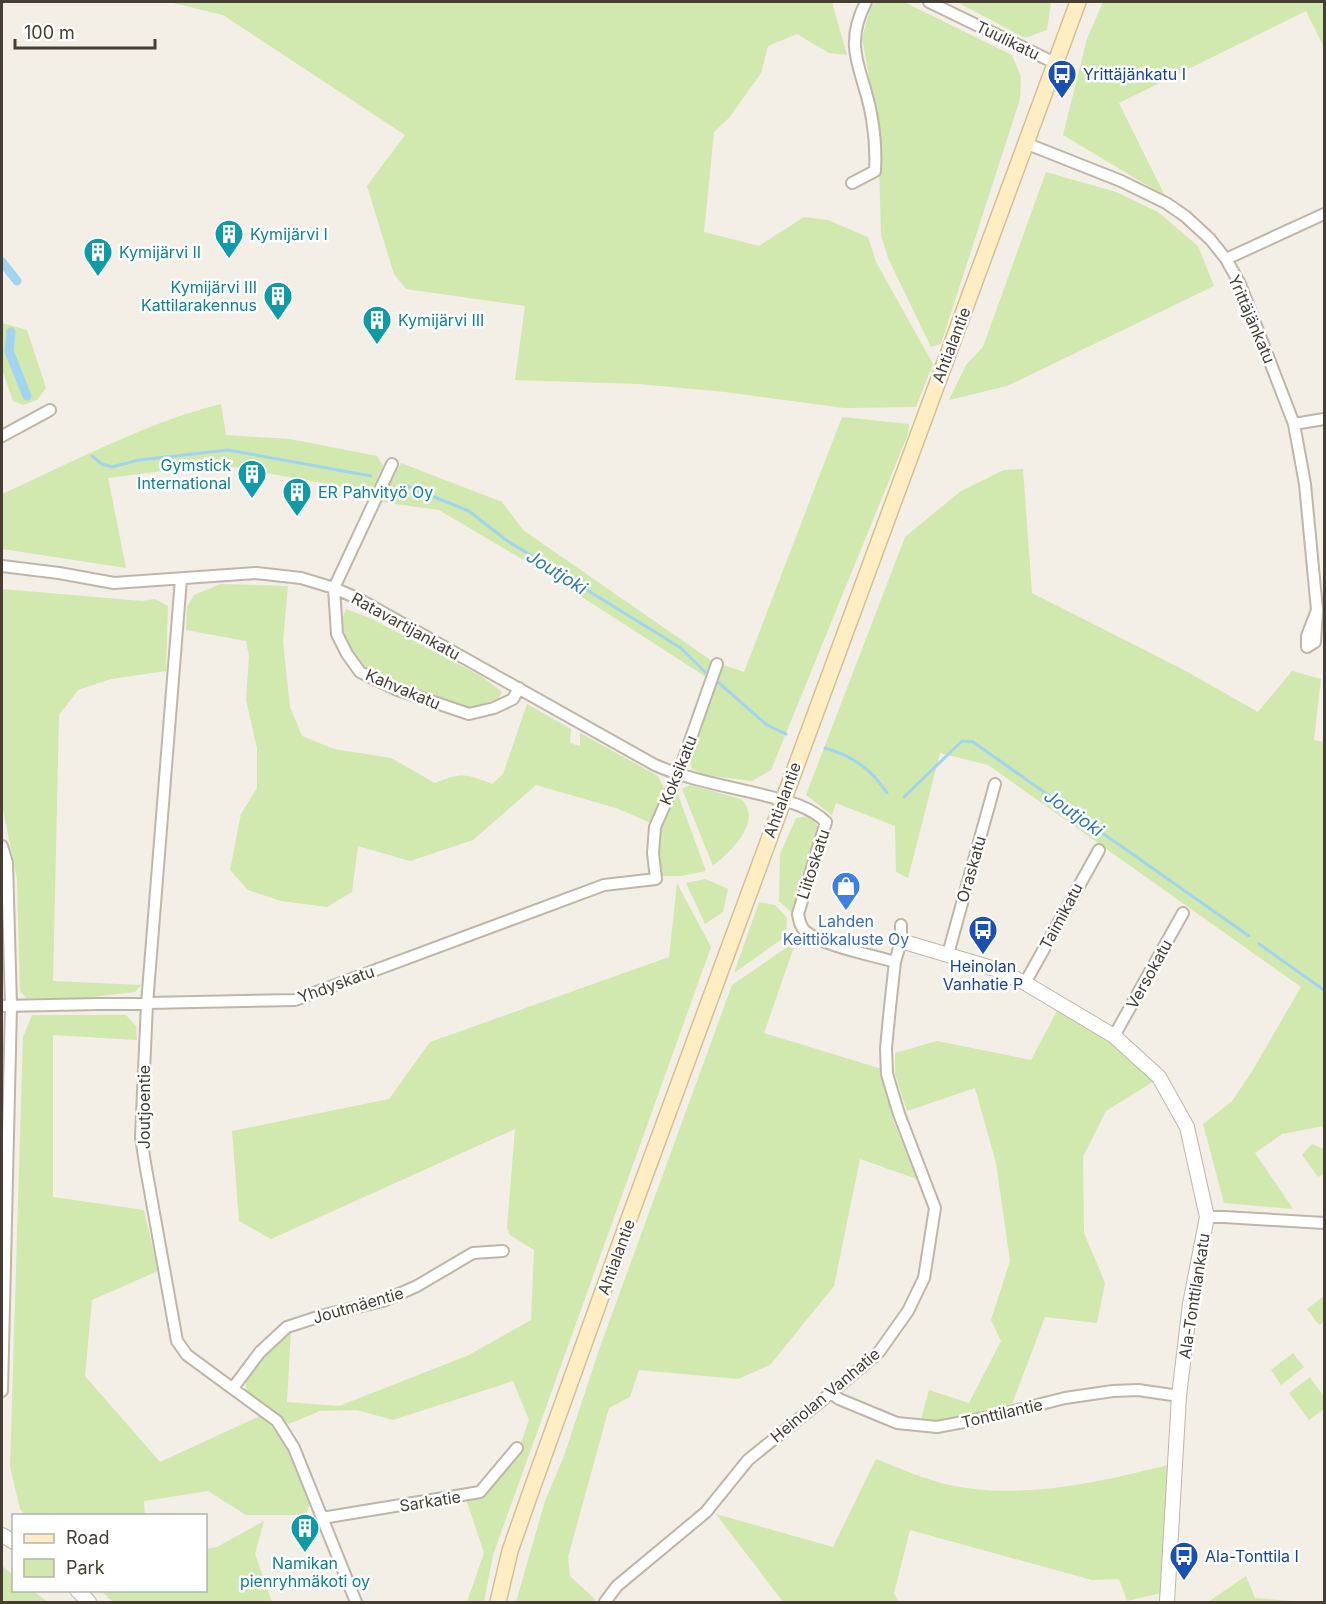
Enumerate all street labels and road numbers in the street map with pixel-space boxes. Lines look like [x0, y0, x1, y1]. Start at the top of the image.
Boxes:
street label: Tuulikatu [973, 16, 1043, 64]
street label: Yrittäjänkatu [1224, 272, 1280, 366]
street label: Ahtialantie [927, 304, 975, 386]
street label: Ratavartijankatu [348, 588, 464, 664]
street label: Kahvakatu [363, 664, 443, 714]
street label: Koksikatu [655, 732, 701, 808]
street label: Ahtialantie [759, 759, 805, 841]
street label: Liitoskatu [792, 826, 834, 902]
street label: Oraskatu [952, 833, 990, 905]
street label: Taimikatu [1035, 879, 1087, 953]
street label: Versokatu [1122, 936, 1176, 1012]
street label: Yhdyskatu [295, 961, 377, 1007]
street label: Joutjoentie [134, 1065, 154, 1149]
street label: Ahtialantie [593, 1216, 639, 1298]
street label: Ala-Tonttilankatu [1174, 1232, 1214, 1360]
street label: Joutmäentie [310, 1282, 406, 1328]
street label: Heinolan Vanhatie [766, 1343, 884, 1447]
street label: Tonttilantie [959, 1394, 1045, 1432]
street label: Sarkatie [398, 1486, 462, 1516]

